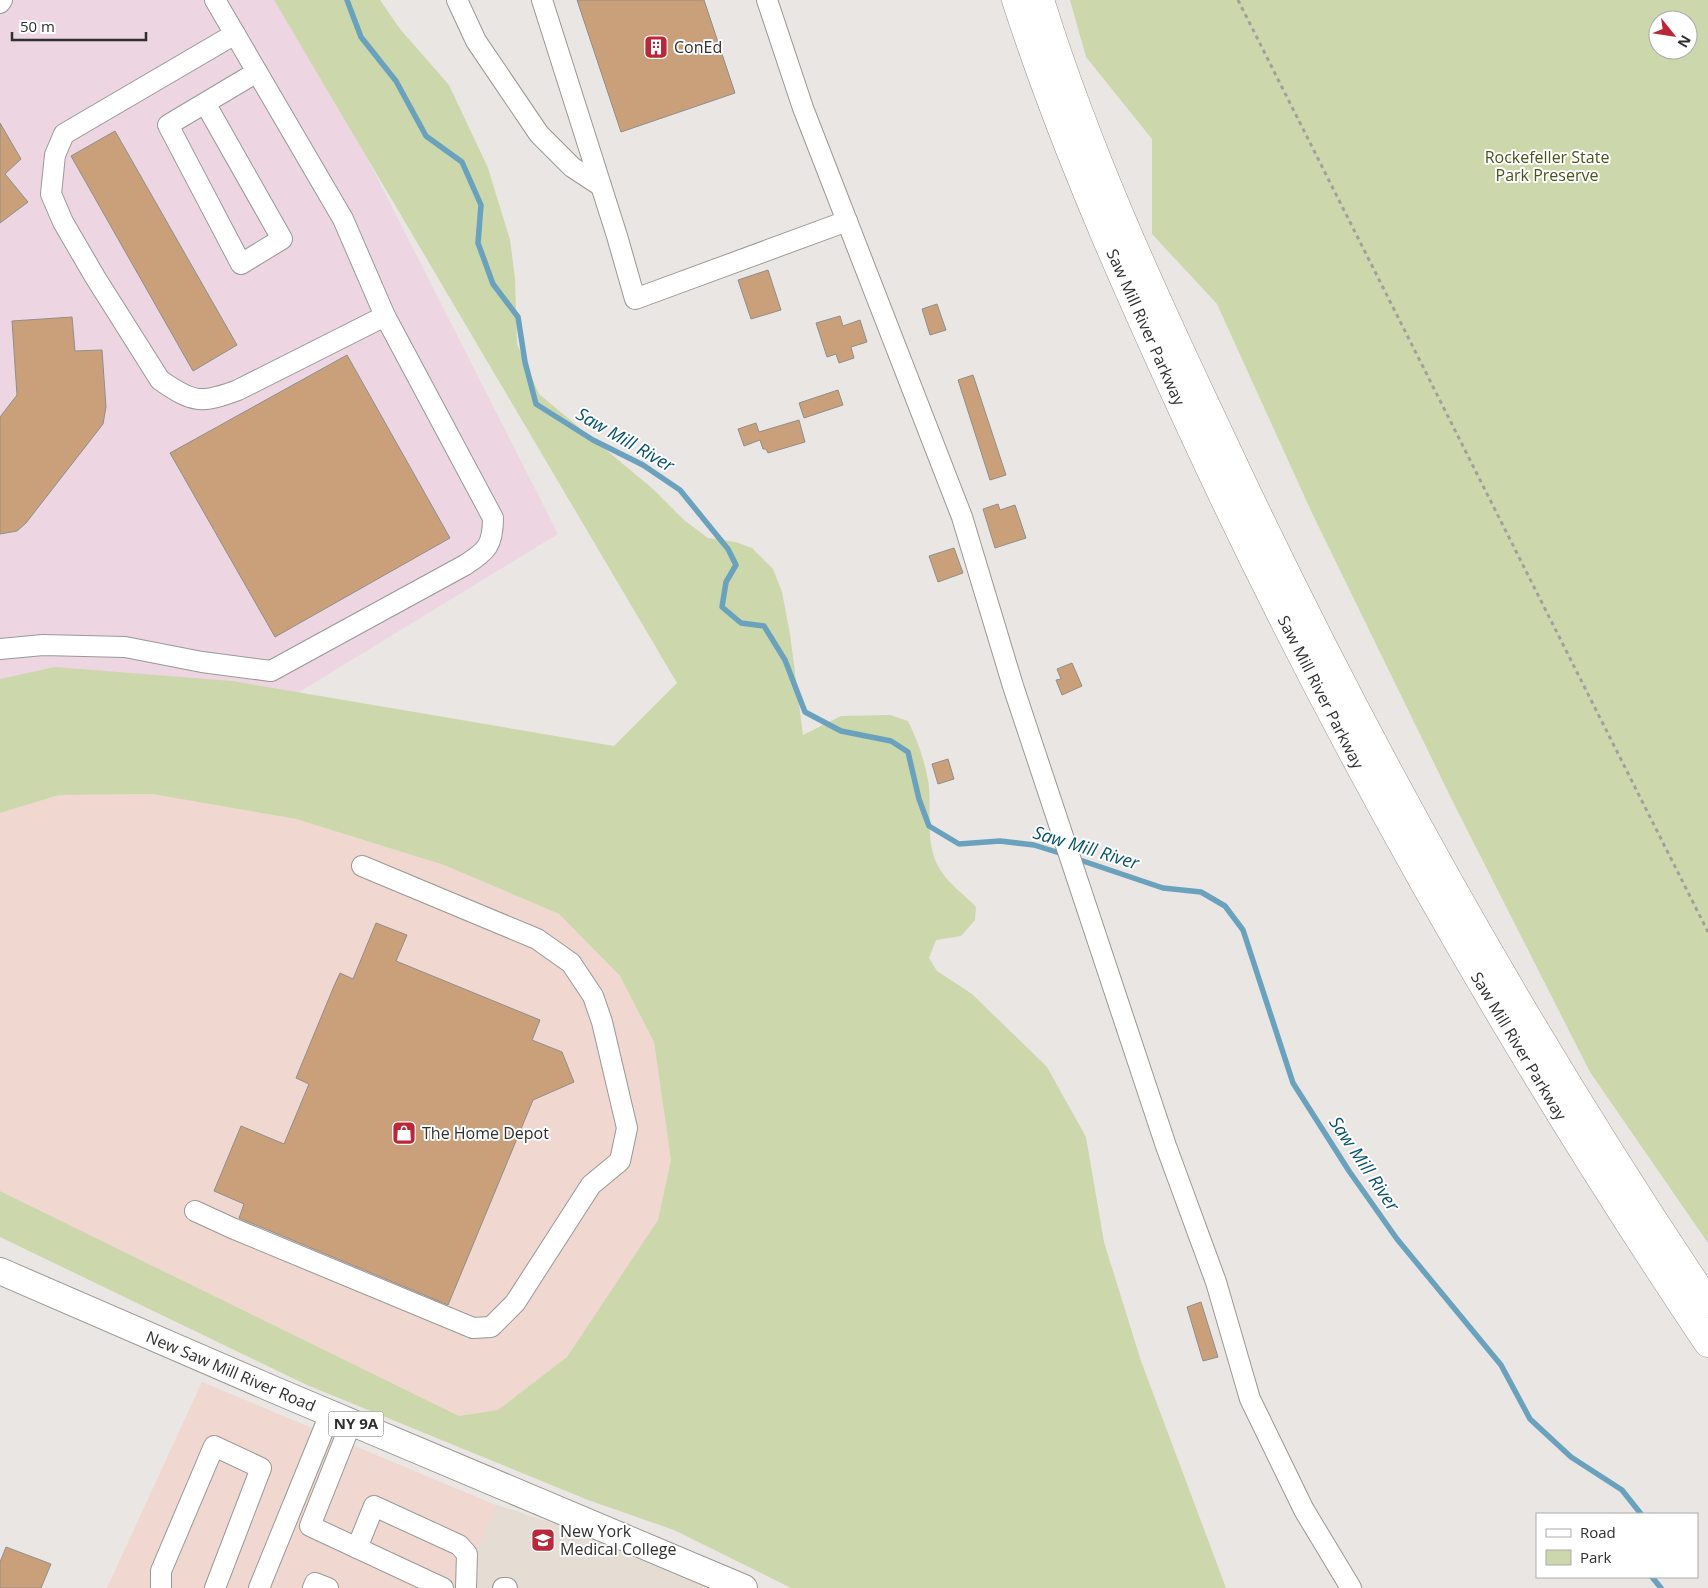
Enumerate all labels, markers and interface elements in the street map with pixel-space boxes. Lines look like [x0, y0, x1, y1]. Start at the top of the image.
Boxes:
scale bar [12, 10, 146, 42]
north arrow [1648, 10, 1698, 60]
text: 50 m [20, 16, 55, 36]
text: N [1674, 32, 1696, 51]
building icon: ConEd [643, 34, 669, 60]
place label: ConEd [674, 36, 722, 58]
park label: Rockefeller State Park Preserve [1485, 146, 1609, 186]
street label: Saw Mill River Parkway [1102, 245, 1191, 410]
water label: Saw Mill River [572, 401, 680, 477]
street label: Saw Mill River Parkway [1273, 612, 1370, 773]
water label: Saw Mill River [1030, 820, 1143, 875]
street label: Saw Mill River Parkway [1466, 968, 1573, 1125]
water label: Saw Mill River [1324, 1111, 1406, 1216]
shop icon: The Home Depot [391, 1120, 417, 1146]
place label: The Home Depot [422, 1122, 549, 1144]
street label: New Saw Mill River Road [143, 1325, 319, 1417]
road number: NY 9A [328, 1412, 384, 1436]
legend [1536, 1513, 1698, 1578]
place label: New York Medical College [560, 1520, 676, 1560]
text: Road [1580, 1522, 1616, 1542]
school or university icon: New York Medical College [530, 1527, 556, 1553]
text: Park [1580, 1547, 1611, 1567]

